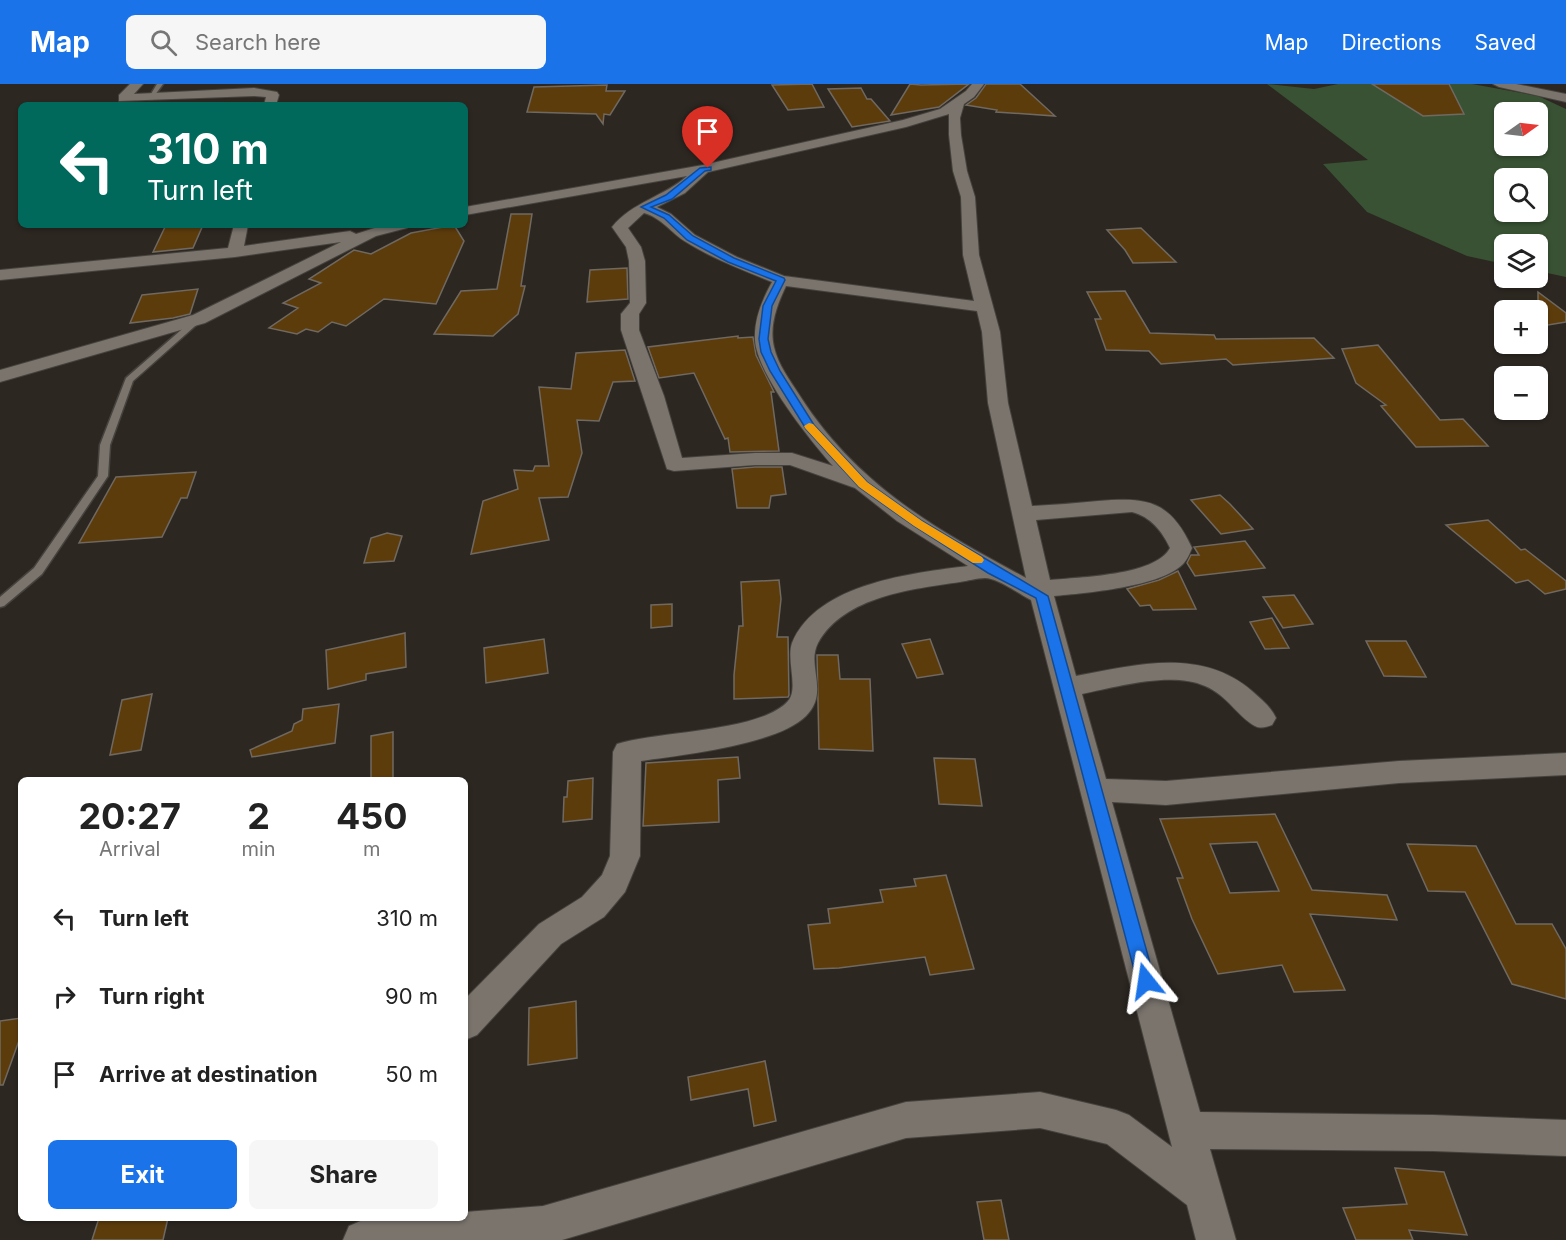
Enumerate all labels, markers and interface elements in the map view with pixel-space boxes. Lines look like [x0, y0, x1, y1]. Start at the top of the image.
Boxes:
search box [126, 15, 546, 69]
text: Map [30, 25, 90, 59]
icon: search [147, 26, 180, 59]
text: Search here [195, 29, 321, 55]
text: Map [1265, 30, 1308, 55]
text: Directions [1341, 30, 1442, 55]
text: Saved [1475, 30, 1536, 55]
north arrow [1494, 102, 1548, 156]
map controls [1494, 102, 1548, 420]
pin [682, 106, 733, 168]
icon: arrive [691, 115, 724, 148]
text: 310 m [147, 123, 269, 174]
icon: left [48, 126, 126, 204]
button: search [1494, 168, 1548, 222]
text: Turn left [147, 174, 253, 207]
button: layers [1494, 234, 1548, 288]
button: + [1494, 300, 1548, 354]
button: − [1494, 366, 1548, 420]
text: 20:27 [78, 794, 181, 838]
text: 2 [247, 794, 270, 838]
text: 450 [336, 794, 408, 838]
text: Arrival [99, 837, 160, 861]
text: min [241, 837, 276, 861]
text: m [363, 837, 381, 861]
icon: left [48, 902, 81, 935]
text: Turn left [99, 905, 189, 931]
text: 310 m [376, 905, 438, 931]
position arrow [1114, 949, 1178, 1013]
icon: right [48, 980, 81, 1013]
text: Turn right [99, 983, 205, 1009]
text: 90 m [385, 983, 438, 1009]
icon: arrive [48, 1058, 81, 1091]
text: Arrive at destination [99, 1061, 318, 1087]
text: 50 m [385, 1061, 438, 1087]
button: Exit [48, 1140, 237, 1209]
button: Share [249, 1140, 438, 1209]

